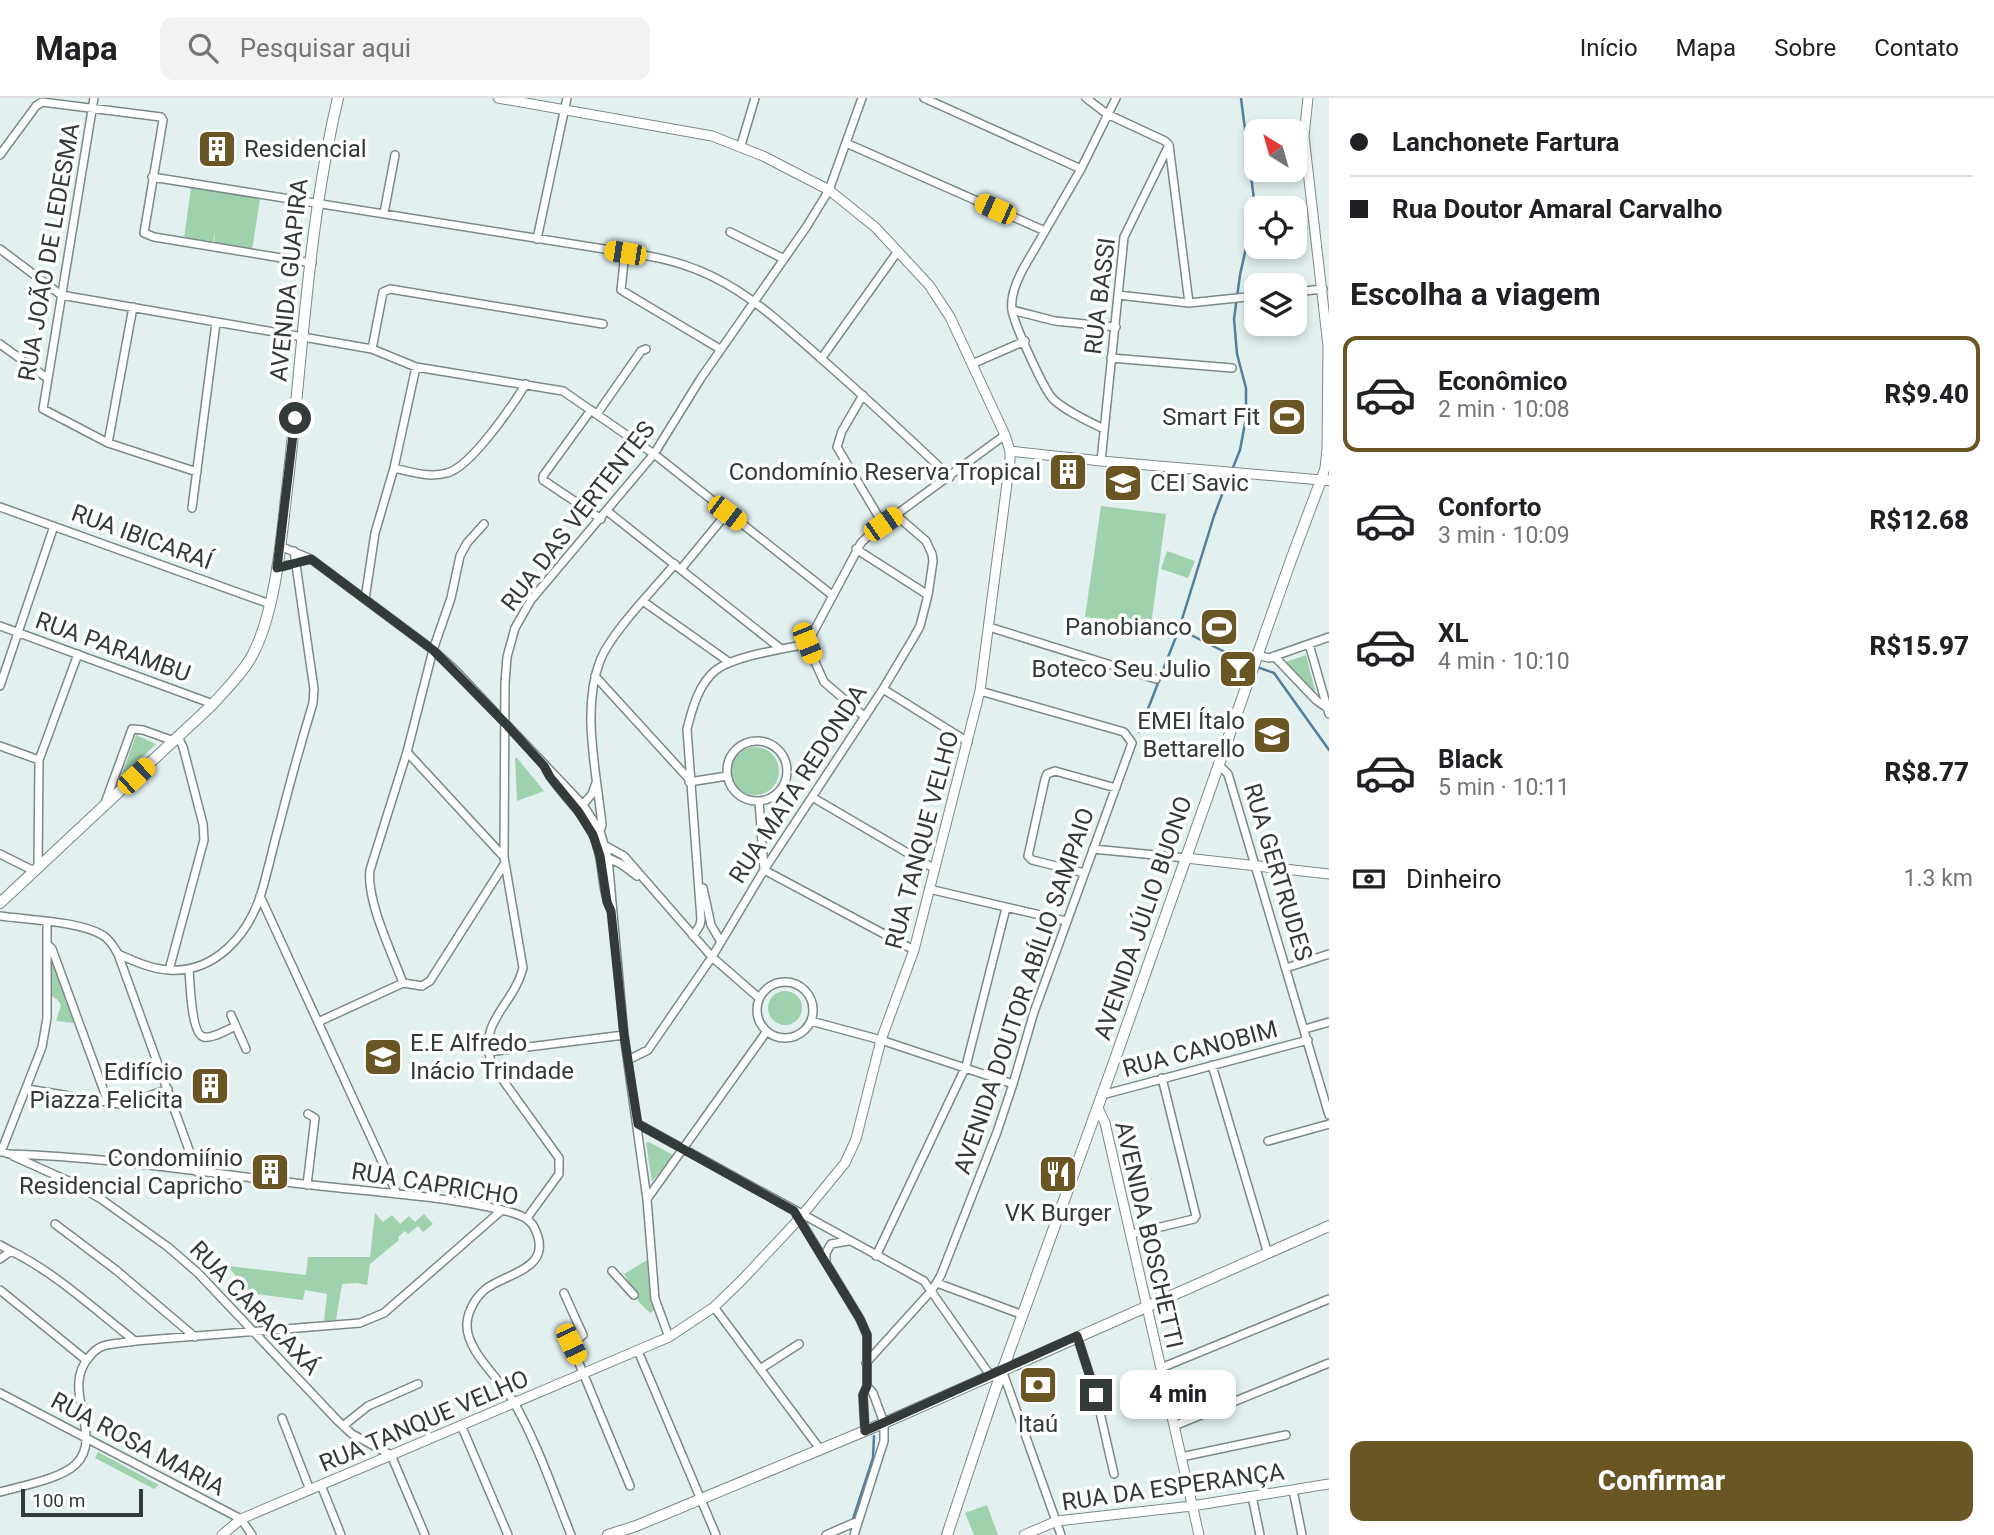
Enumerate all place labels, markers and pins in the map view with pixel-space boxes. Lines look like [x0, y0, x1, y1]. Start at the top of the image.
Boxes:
building icon: Residencial [196, 128, 238, 170]
place label: Residencial [244, 135, 367, 163]
sports icon: Smart Fit [1266, 396, 1308, 438]
place label: Smart Fit [1162, 403, 1260, 431]
building icon: Condomínio Reserva Tropical [1047, 451, 1089, 493]
place label: Condomínio Reserva Tropical [729, 458, 1041, 486]
school or university icon: CEI Savic [1102, 462, 1144, 504]
place label: CEI Savic [1150, 469, 1249, 497]
sports icon: Panobianco [1198, 606, 1240, 648]
place label: Panobianco [1065, 613, 1192, 641]
bar icon: Boteco Seu Julio [1217, 648, 1259, 690]
place label: Boteco Seu Julio [1032, 655, 1211, 683]
place label: EMEI Ítalo Bettarello [1137, 707, 1245, 763]
school or university icon: EMEI Ítalo Bettarello [1251, 714, 1293, 756]
place label: E.E Alfredo Inácio Trindade [410, 1029, 574, 1085]
school or university icon: E.E Alfredo Inácio Trindade [362, 1036, 404, 1078]
place label: Edifício Piazza Felicita [29, 1058, 183, 1114]
building icon: Edifício Piazza Felicita [189, 1065, 231, 1107]
place label: Condomiínio Residencial Capricho [19, 1144, 243, 1200]
building icon: Condomiínio Residencial Capricho [249, 1151, 291, 1193]
restaurant icon: VK Burger [1037, 1153, 1079, 1195]
place label: VK Burger [1005, 1199, 1111, 1227]
bank icon: Itaú [1017, 1364, 1059, 1406]
place label: Itaú [1018, 1410, 1058, 1438]

